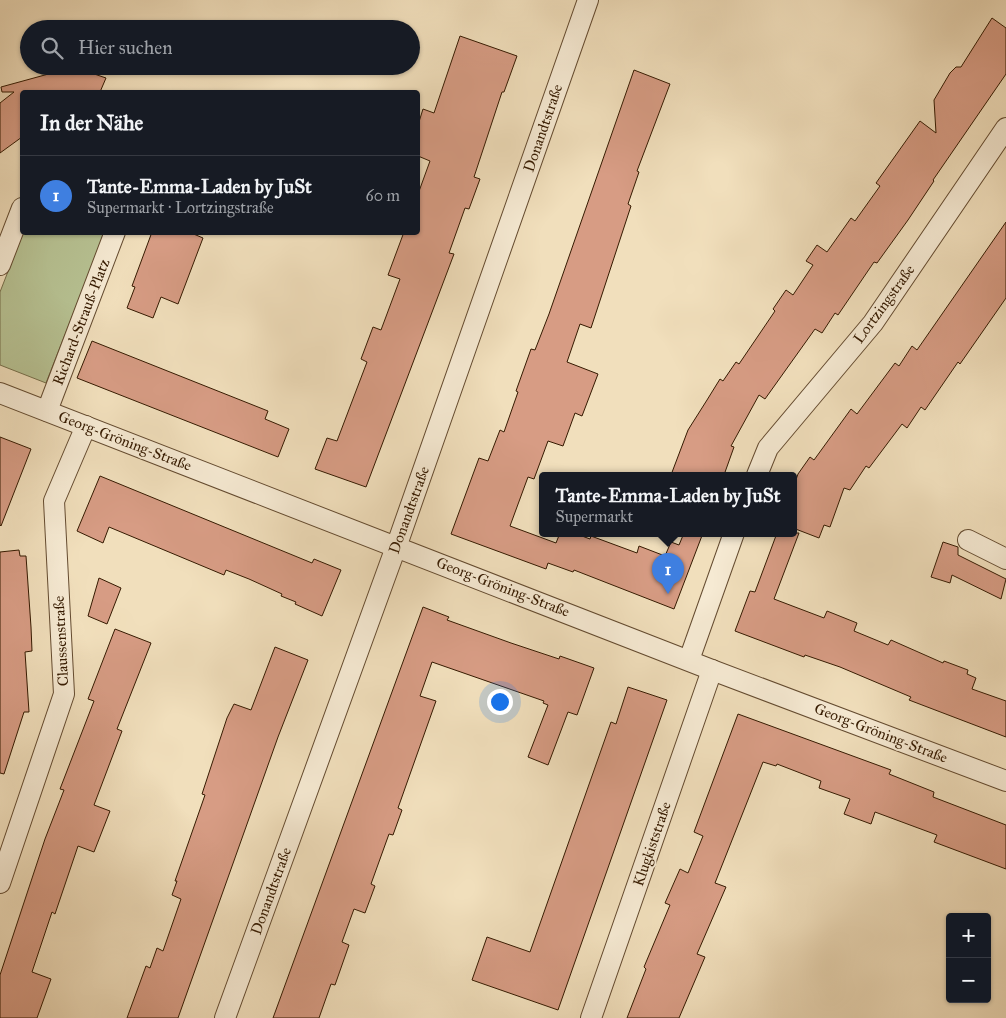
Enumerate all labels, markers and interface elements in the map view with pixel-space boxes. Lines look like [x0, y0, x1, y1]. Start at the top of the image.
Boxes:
search box [20, 20, 420, 75]
icon: search [38, 34, 66, 62]
text: Hier suchen [78, 36, 172, 59]
street label: Donandtstraße [520, 82, 566, 174]
text: In der Nähe [40, 110, 143, 136]
text: Tante-Emma-Laden by JuSt [87, 175, 312, 198]
text: 1 [53, 186, 59, 205]
text: 60 m [366, 186, 400, 205]
text: Supermarkt · Lortzingstraße [87, 198, 274, 217]
street label: Richard-Strauß-Platz [49, 256, 113, 388]
street label: Lortzingstraße [850, 261, 918, 347]
street label: Georg-Gröning-Straße [56, 407, 194, 475]
street label: Donandtstraße [385, 464, 433, 556]
popup [539, 472, 797, 537]
text: Tante-Emma-Laden by JuSt [556, 484, 780, 507]
text: Supermarkt [556, 507, 633, 526]
street label: Georg-Gröning-Straße [434, 553, 572, 621]
pin: 1 [652, 553, 684, 594]
street label: Claussenstraße [50, 595, 72, 687]
your location [487, 689, 513, 715]
street label: Georg-Gröning-Straße [812, 699, 950, 767]
street label: Klugkiststraße [629, 799, 675, 889]
street label: Donandtstraße [247, 845, 295, 937]
map controls [946, 913, 991, 1003]
button: + [946, 913, 991, 958]
button: − [946, 958, 991, 1003]

